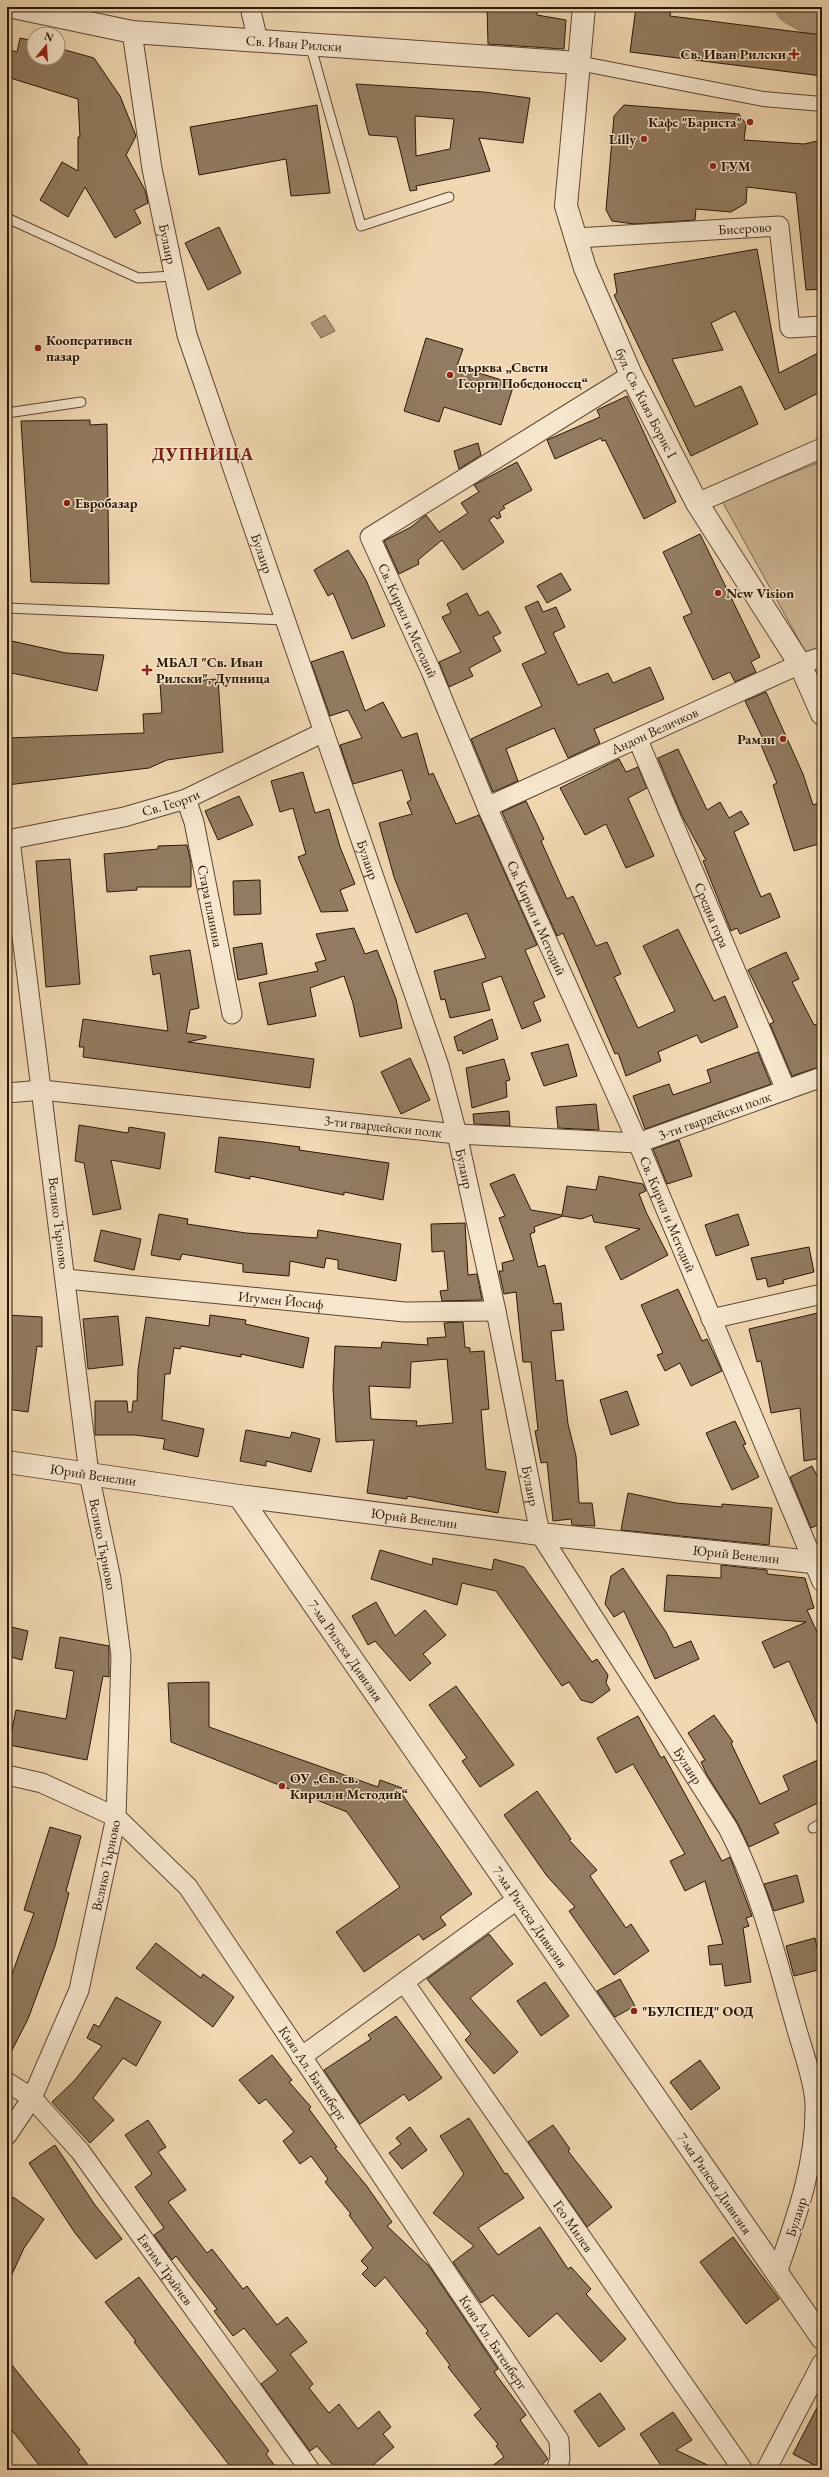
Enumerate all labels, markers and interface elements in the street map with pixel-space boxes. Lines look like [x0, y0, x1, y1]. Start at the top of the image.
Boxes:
north arrow [26, 26, 66, 66]
text: N [43, 28, 56, 45]
street label: Св. Иван Рилски [245, 31, 343, 56]
place label: Св. Иван Рилски [681, 45, 786, 63]
marker: Св. Иван Рилски [789, 49, 799, 59]
place label: Кафе "Бариста" [648, 113, 742, 131]
marker: Кафе "Бариста" [745, 117, 755, 127]
place label: Lilly [609, 130, 636, 148]
marker: Lilly [639, 134, 649, 144]
place label: ГУМ [721, 157, 751, 175]
marker: ГУМ [708, 161, 718, 171]
street label: Бисерово [717, 217, 772, 239]
street label: Булаир [155, 222, 181, 266]
place label: Кооперативен пазар [46, 331, 132, 365]
marker: Кооперативен пазар [33, 343, 43, 353]
street label: бул. Св. Княз Борис I [611, 345, 681, 461]
place label: църква „Свети Георги Победоносец“ [458, 358, 588, 392]
marker: църква „Свети Георги Победоносец“ [445, 370, 455, 380]
district label: ДУПНИЦА [152, 442, 254, 465]
place label: Евробазар [75, 494, 138, 512]
marker: Евробазар [62, 498, 72, 508]
street label: Булаир [247, 531, 277, 576]
street label: Св. Кирил и Методий [374, 560, 442, 681]
place label: New Vision [726, 584, 794, 602]
marker: New Vision [713, 588, 723, 598]
place label: МБАЛ "Св. Иван Рилски", Дупница [156, 653, 271, 687]
marker: МБАЛ "Св. Иван Рилски", Дупница [141, 664, 153, 676]
street label: Андон Величков [607, 703, 701, 759]
place label: Рамзи [737, 730, 775, 748]
marker: Рамзи [778, 734, 788, 744]
street label: Св. Георги [140, 784, 203, 820]
street label: Булаир [353, 837, 383, 882]
street label: Св. Кирил и Методий [503, 857, 571, 979]
street label: Стара планина [194, 863, 228, 949]
street label: Средна гора [690, 880, 734, 951]
street label: 3-ти гвардейски полк [656, 1087, 774, 1144]
street label: 3-ти гвардейски полк [323, 1111, 443, 1141]
street label: Булаир [451, 1147, 478, 1190]
street label: Св. Кирил и Методий [635, 1153, 700, 1276]
street label: Велико Търново [44, 1176, 74, 1270]
street label: Игумен Йосиф [237, 1287, 325, 1313]
street label: Юрий Венелин [49, 1459, 138, 1490]
street label: Булаир [518, 1464, 543, 1508]
street label: Велико Търново [85, 1497, 121, 1591]
street label: Юрий Венелин [370, 1504, 459, 1533]
street label: Юрий Венелин [692, 1541, 780, 1568]
street label: 7-ма Рилска Дивизия [305, 1596, 387, 1705]
street label: Булаир [669, 1743, 707, 1788]
place label: ОУ „Св. св. Кирил и Методий“ [290, 1769, 408, 1803]
marker: ОУ „Св. св. Кирил и Методий“ [277, 1781, 287, 1791]
street label: Велико Търново [87, 1818, 124, 1913]
street label: 7-ма Рилска Дивизия [489, 1863, 572, 1971]
place label: "БУЛСПЕД" ООД [642, 2002, 753, 2020]
marker: "БУЛСПЕД" ООД [629, 2006, 639, 2016]
street label: Княз Ал. Батенберг [275, 2022, 351, 2124]
street label: 7-ма Рилска Дивизия [673, 2129, 756, 2238]
street label: Булаир [781, 2195, 811, 2239]
street label: Гео Милев [549, 2196, 598, 2255]
street label: Евтим Трайчев [133, 2230, 197, 2309]
street label: Княз Ал. Батенберг [455, 2292, 532, 2393]

